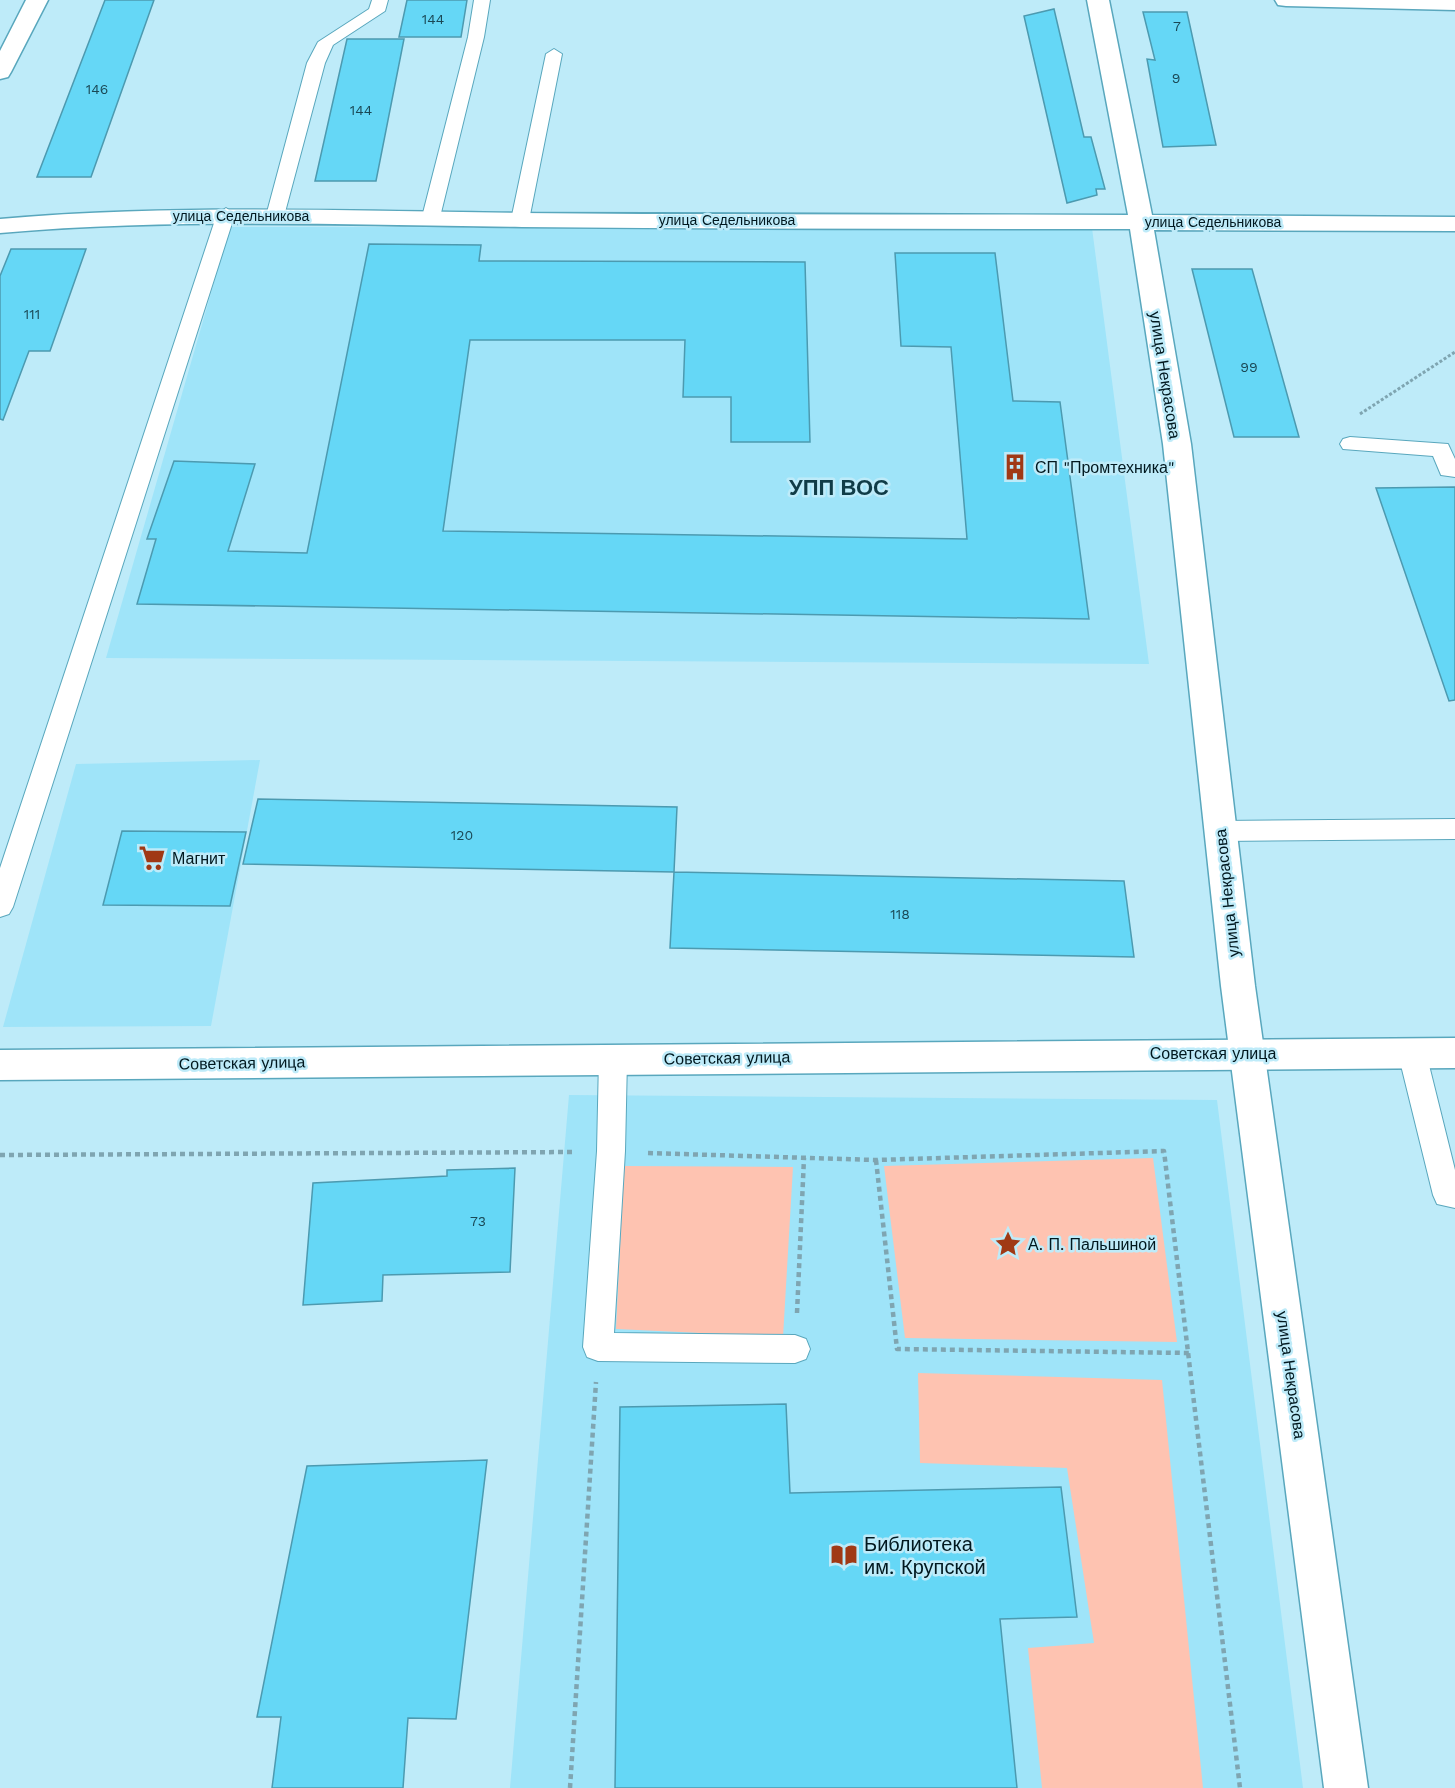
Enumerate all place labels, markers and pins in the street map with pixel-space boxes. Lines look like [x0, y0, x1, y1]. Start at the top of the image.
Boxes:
building icon: СП "Промтехника" [1000, 452, 1030, 482]
place label: СП "Промтехника" [1035, 458, 1174, 477]
supermarket icon: Магнит [137, 843, 167, 873]
place label: Магнит [172, 849, 226, 868]
place icon: А. П. Пальшиной [993, 1229, 1023, 1259]
place label: А. П. Пальшиной [1028, 1235, 1156, 1254]
place label: Библиотека им. Крупской [864, 1532, 986, 1579]
library icon: Библиотека им. Крупской [829, 1540, 859, 1570]

